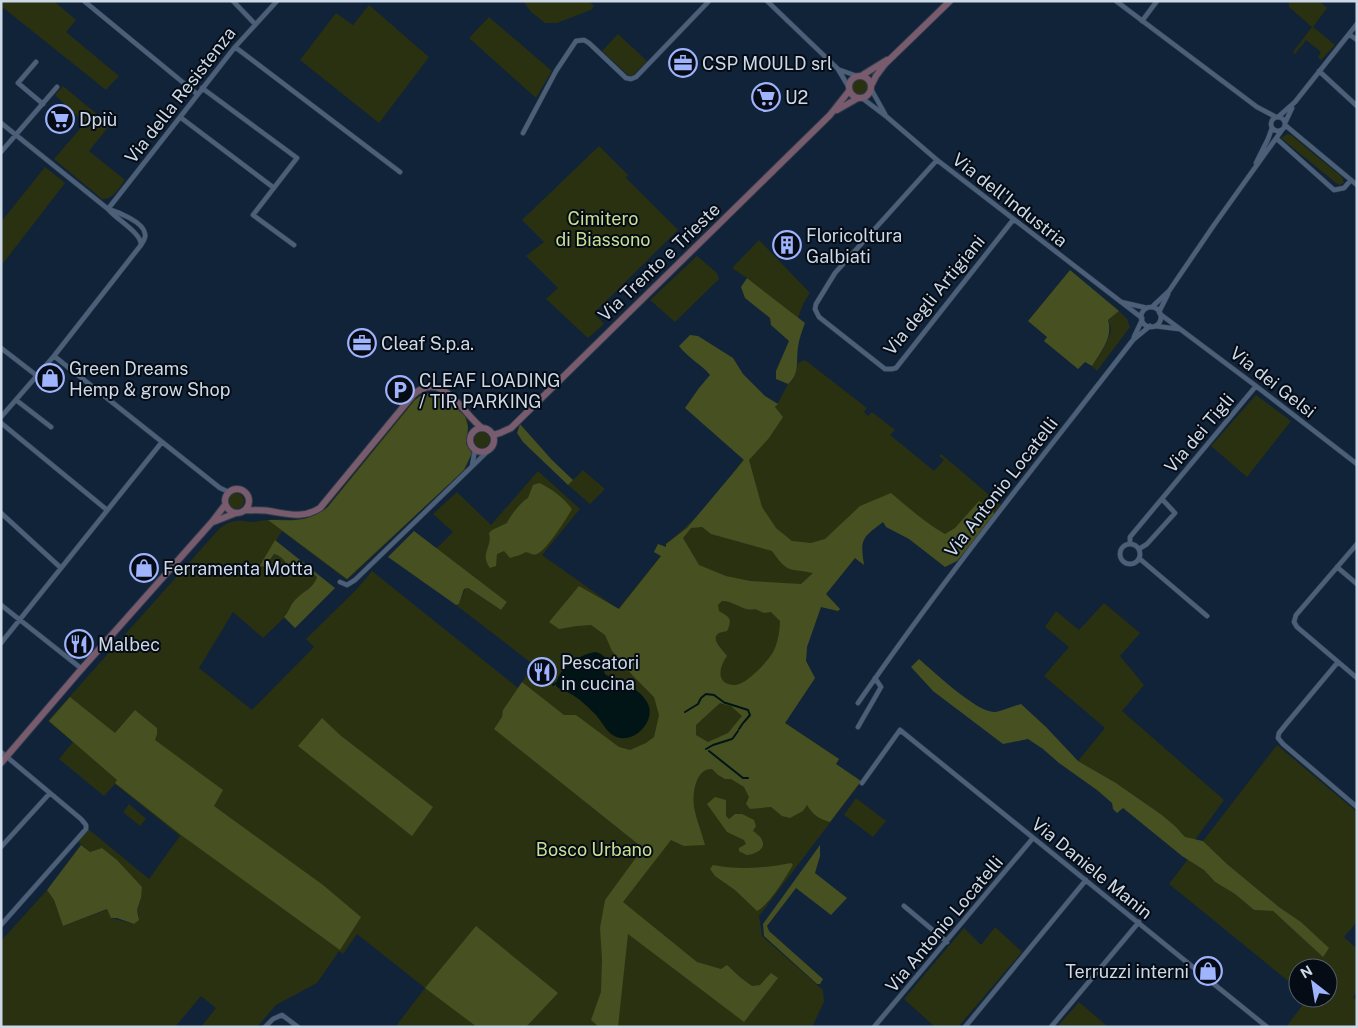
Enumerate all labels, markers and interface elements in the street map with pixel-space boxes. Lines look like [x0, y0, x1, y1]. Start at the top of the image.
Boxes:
street label: Via della Resistenza [120, 23, 240, 167]
office icon: CSP MOULD srl [668, 48, 698, 78]
place label: CSP MOULD srl [702, 53, 833, 74]
supermarket icon: U2 [751, 82, 781, 112]
place label: U2 [785, 87, 808, 108]
supermarket icon: Dpiù [45, 104, 75, 134]
place label: Dpiù [79, 109, 117, 130]
street label: Via dell'Industria [948, 149, 1072, 251]
street label: Via Trento e Trieste [594, 198, 724, 326]
park label: Cimitero di Biassono [555, 208, 651, 250]
place label: Floricoltura Galbiati [806, 225, 902, 267]
building icon: Floricoltura Galbiati [772, 230, 802, 260]
street label: Via degli Artigiani [879, 231, 989, 359]
office icon: Cleaf S.p.a. [347, 328, 377, 358]
place label: Cleaf S.p.a. [381, 333, 474, 354]
street label: Via dei Gelsi [1226, 342, 1320, 422]
place label: Green Dreams Hemp & grow Shop [69, 358, 230, 400]
shop icon: Green Dreams Hemp & grow Shop [35, 363, 65, 393]
place label: CLEAF LOADING / TIR PARKING [419, 370, 560, 412]
parking icon: CLEAF LOADING / TIR PARKING [385, 375, 415, 405]
street label: Via dei Tigli [1160, 389, 1238, 477]
street label: Via Antonio Locatelli [940, 413, 1062, 561]
shop icon: Ferramenta Motta [129, 553, 159, 583]
place label: Ferramenta Motta [163, 558, 313, 579]
restaurant icon: Malbec [64, 629, 94, 659]
place label: Malbec [98, 634, 160, 655]
place label: Pescatori in cucina [561, 652, 639, 694]
restaurant icon: Pescatori in cucina [527, 657, 557, 687]
street label: Via Daniele Manin [1027, 813, 1157, 923]
park label: Bosco Urbano [536, 839, 652, 860]
street label: Via Antonio Locatelli [881, 852, 1007, 996]
shop icon: Terruzzi interni [1193, 956, 1223, 986]
north arrow [1288, 958, 1338, 1008]
place label: Terruzzi interni [1065, 961, 1189, 982]
text: N [1297, 962, 1315, 982]

